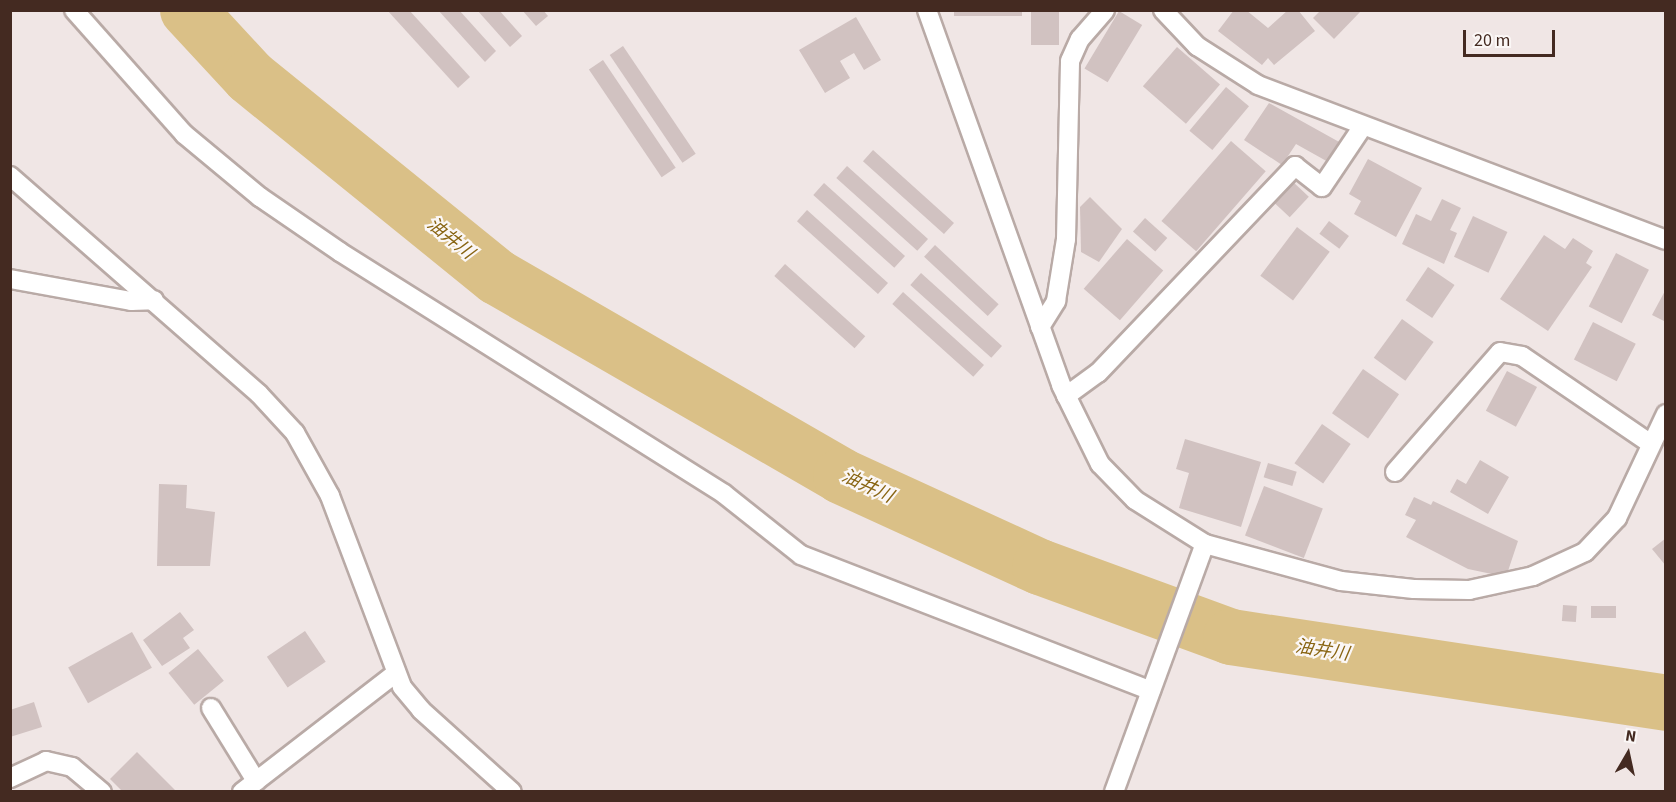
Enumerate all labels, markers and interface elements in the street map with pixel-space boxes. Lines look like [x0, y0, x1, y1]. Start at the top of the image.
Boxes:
scale bar [1466, 18, 1558, 56]
text: 20 m [1474, 28, 1510, 53]
water label: 油井川 [422, 214, 478, 264]
water label: 油井川 [838, 466, 896, 508]
water label: 油井川 [1294, 636, 1350, 666]
north arrow [1598, 724, 1658, 784]
text: N [1624, 725, 1638, 748]

